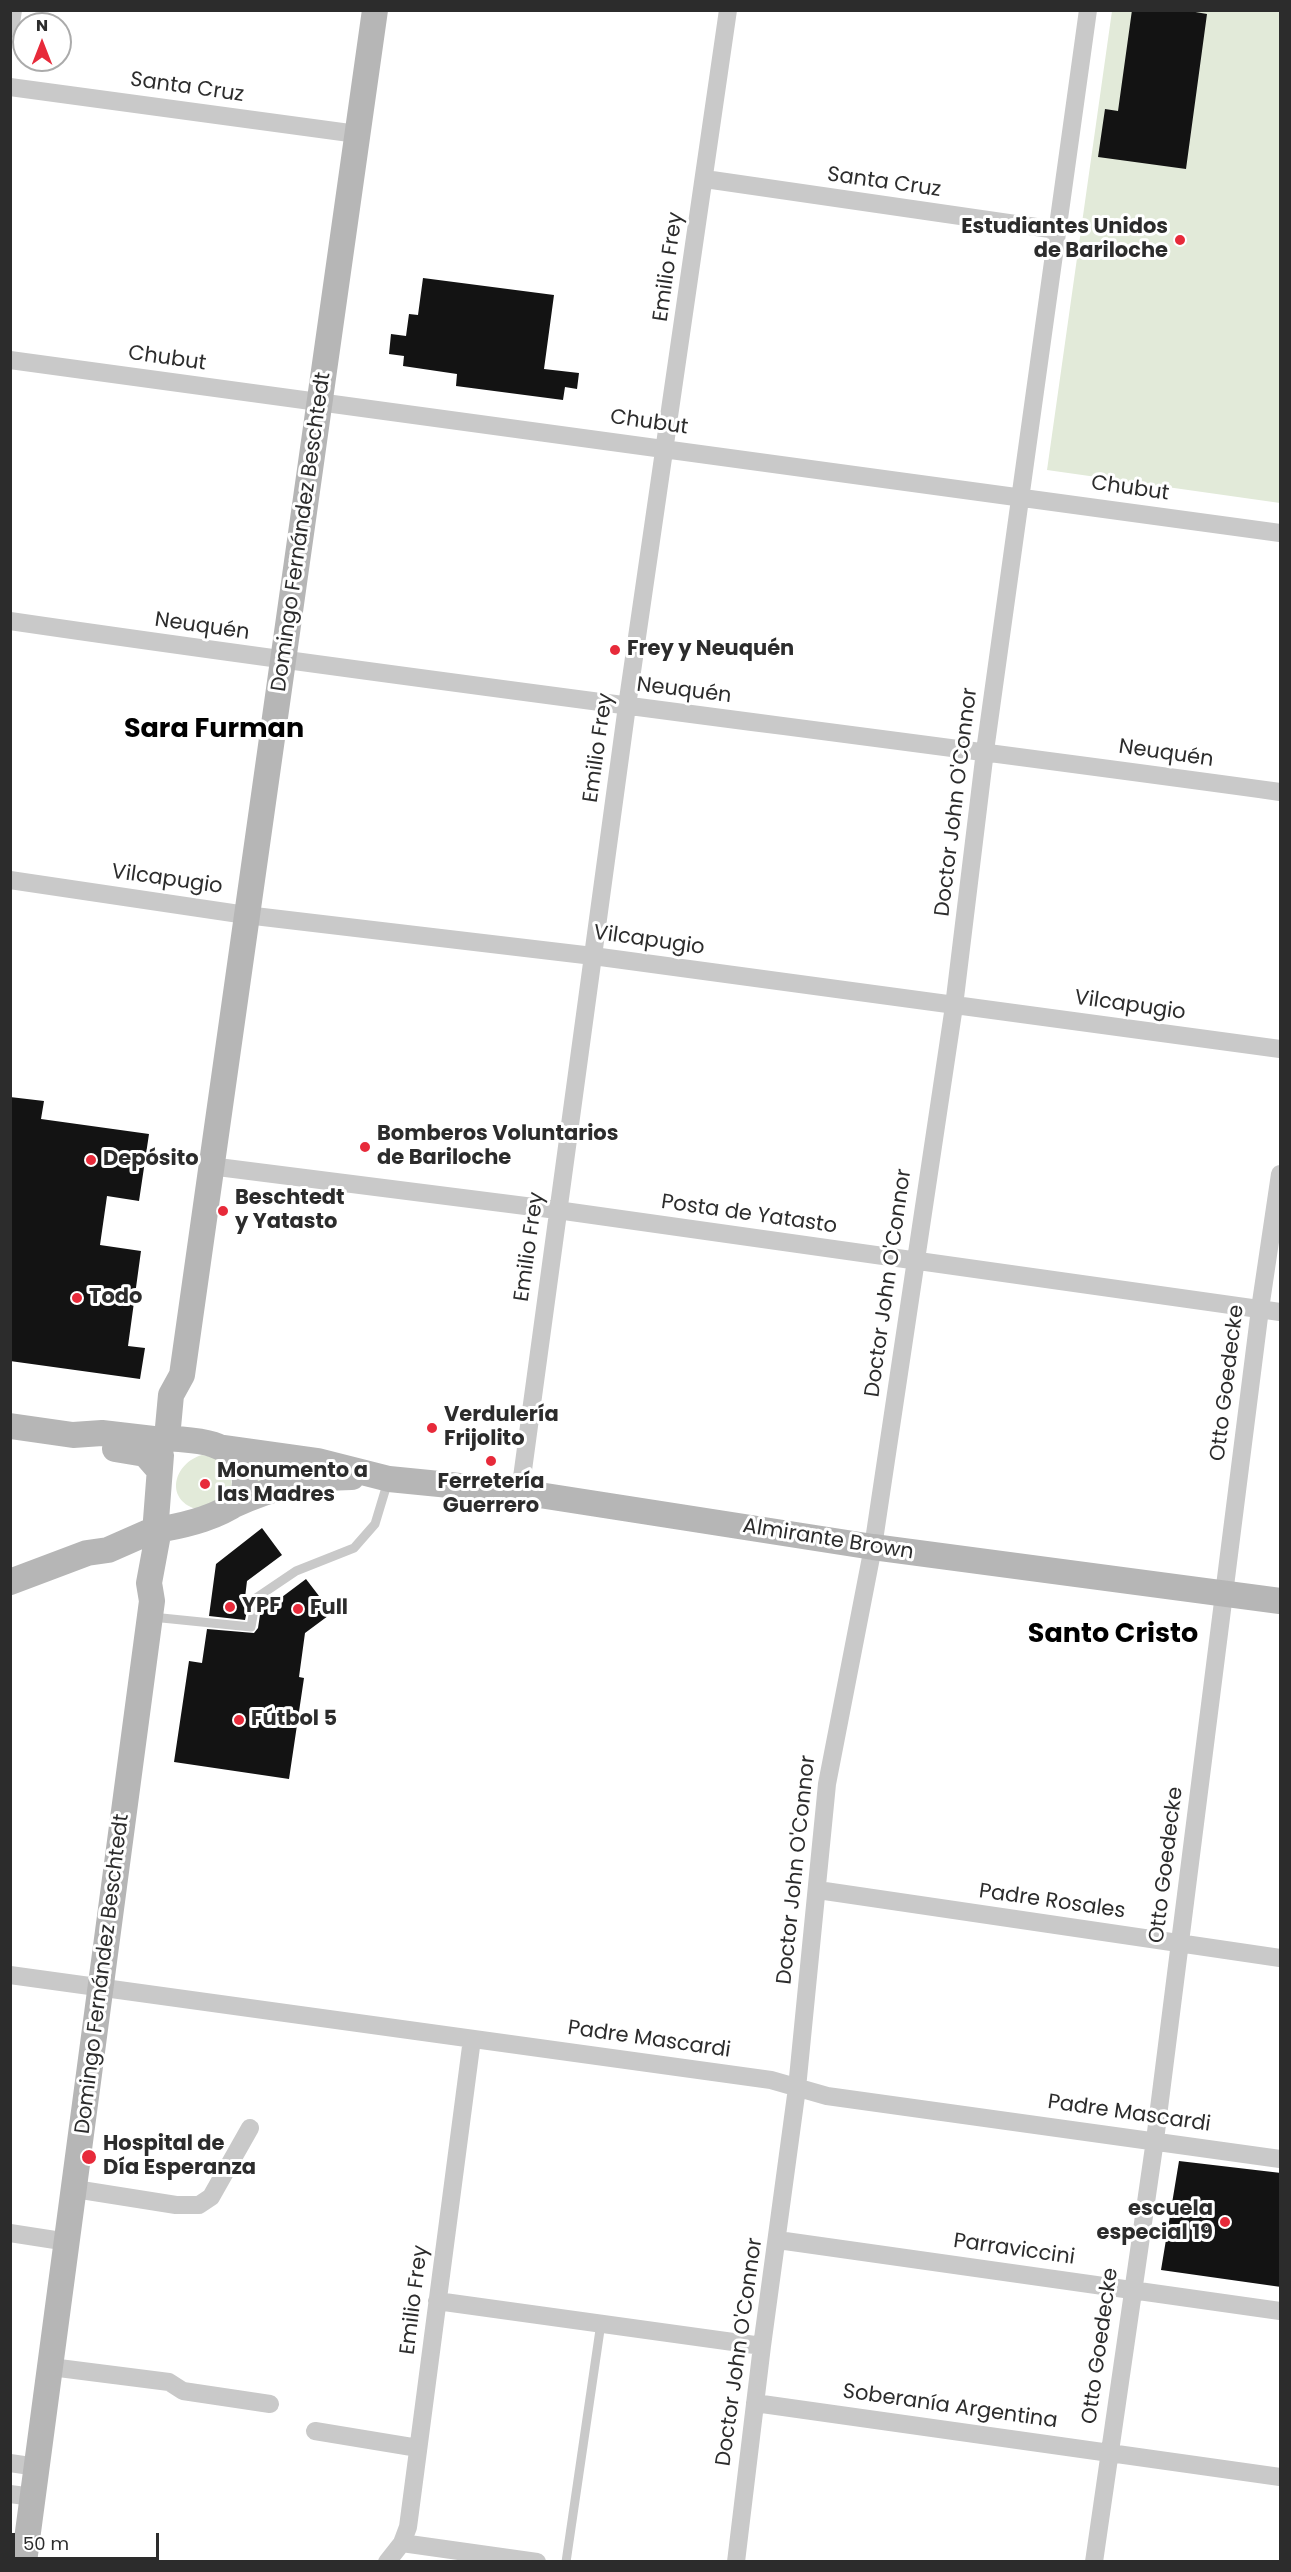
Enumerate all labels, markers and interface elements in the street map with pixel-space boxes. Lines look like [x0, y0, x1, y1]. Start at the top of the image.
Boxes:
north arrow [12, 12, 72, 72]
text: N [36, 14, 48, 37]
street label: Santa Cruz [129, 68, 245, 108]
street label: Santa Cruz [826, 163, 942, 203]
street label: Emilio Frey [649, 211, 689, 323]
place label: Estudiantes Unidos de Bariloche [961, 215, 1168, 265]
marker: Estudiantes Unidos de Bariloche [1173, 233, 1187, 247]
street label: Chubut [126, 341, 208, 377]
street label: Domingo Fernández Beschtedt [267, 371, 337, 693]
street label: Chubut [608, 405, 690, 441]
street label: Chubut [1089, 471, 1171, 507]
street label: Neuquén [153, 608, 251, 646]
place label: Frey y Neuquén [627, 637, 794, 663]
marker: Frey y Neuquén [608, 643, 622, 657]
street label: Neuquén [635, 673, 733, 709]
street label: Doctor John O'Connor [930, 686, 984, 918]
street label: Emilio Frey [579, 692, 619, 804]
district label: Sara Furman [124, 714, 304, 746]
street label: Neuquén [1117, 735, 1215, 773]
street label: Vilcapugio [110, 860, 224, 900]
street label: Vilcapugio [592, 921, 706, 961]
street label: Vilcapugio [1073, 986, 1187, 1026]
place label: Bomberos Voluntarios de Bariloche [377, 1122, 618, 1172]
marker: Bomberos Voluntarios de Bariloche [358, 1140, 372, 1154]
place label: Depósito [103, 1147, 199, 1173]
marker: Depósito [84, 1153, 98, 1167]
street label: Doctor John O'Connor [860, 1167, 918, 1399]
place label: Beschtedt y Yatasto [235, 1186, 345, 1236]
street label: Posta de Yatasto [660, 1190, 838, 1240]
street label: Emilio Frey [510, 1191, 550, 1303]
marker: Beschtedt y Yatasto [216, 1204, 230, 1218]
place label: Todo [89, 1285, 142, 1311]
marker: Todo [70, 1291, 84, 1305]
street label: Otto Goedecke [1206, 1303, 1250, 1463]
place label: Verdulería Frijolito [444, 1403, 559, 1453]
marker: Verdulería Frijolito [425, 1421, 439, 1435]
marker: Ferretería Guerrero [484, 1454, 498, 1468]
place label: Monumento a las Madres [217, 1459, 368, 1509]
place label: Ferretería Guerrero [438, 1470, 544, 1520]
marker: Monumento a las Madres [198, 1477, 212, 1491]
street label: Almirante Brown [741, 1514, 915, 1566]
place label: YPF [242, 1594, 281, 1620]
place label: Full [310, 1596, 348, 1622]
marker: YPF [223, 1600, 237, 1614]
marker: Full [291, 1602, 305, 1616]
district label: Santo Cristo [1028, 1619, 1198, 1651]
place label: Fútbol 5 [251, 1707, 337, 1733]
marker: Fútbol 5 [232, 1713, 246, 1727]
street label: Doctor John O'Connor [772, 1754, 822, 1986]
street label: Otto Goedecke [1145, 1785, 1189, 1945]
street label: Domingo Fernández Beschtedt [71, 1813, 135, 2135]
street label: Padre Rosales [977, 1879, 1127, 1925]
street label: Padre Mascardi [566, 2016, 732, 2064]
street label: Padre Mascardi [1046, 2090, 1212, 2138]
place label: Hospital de Día Esperanza [103, 2132, 256, 2182]
marker: Hospital de Día Esperanza [80, 2148, 98, 2166]
place label: escuela especial 19 [1097, 2197, 1213, 2247]
marker: escuela especial 19 [1218, 2215, 1232, 2229]
street label: Parraviccini [952, 2229, 1076, 2271]
street label: Doctor John O'Connor [711, 2236, 769, 2468]
street label: Emilio Frey [396, 2244, 434, 2356]
street label: Otto Goedecke [1078, 2266, 1124, 2426]
street label: Soberanía Argentina [841, 2379, 1059, 2435]
scale bar [15, 2521, 162, 2559]
text: 50 m [23, 2531, 69, 2556]

